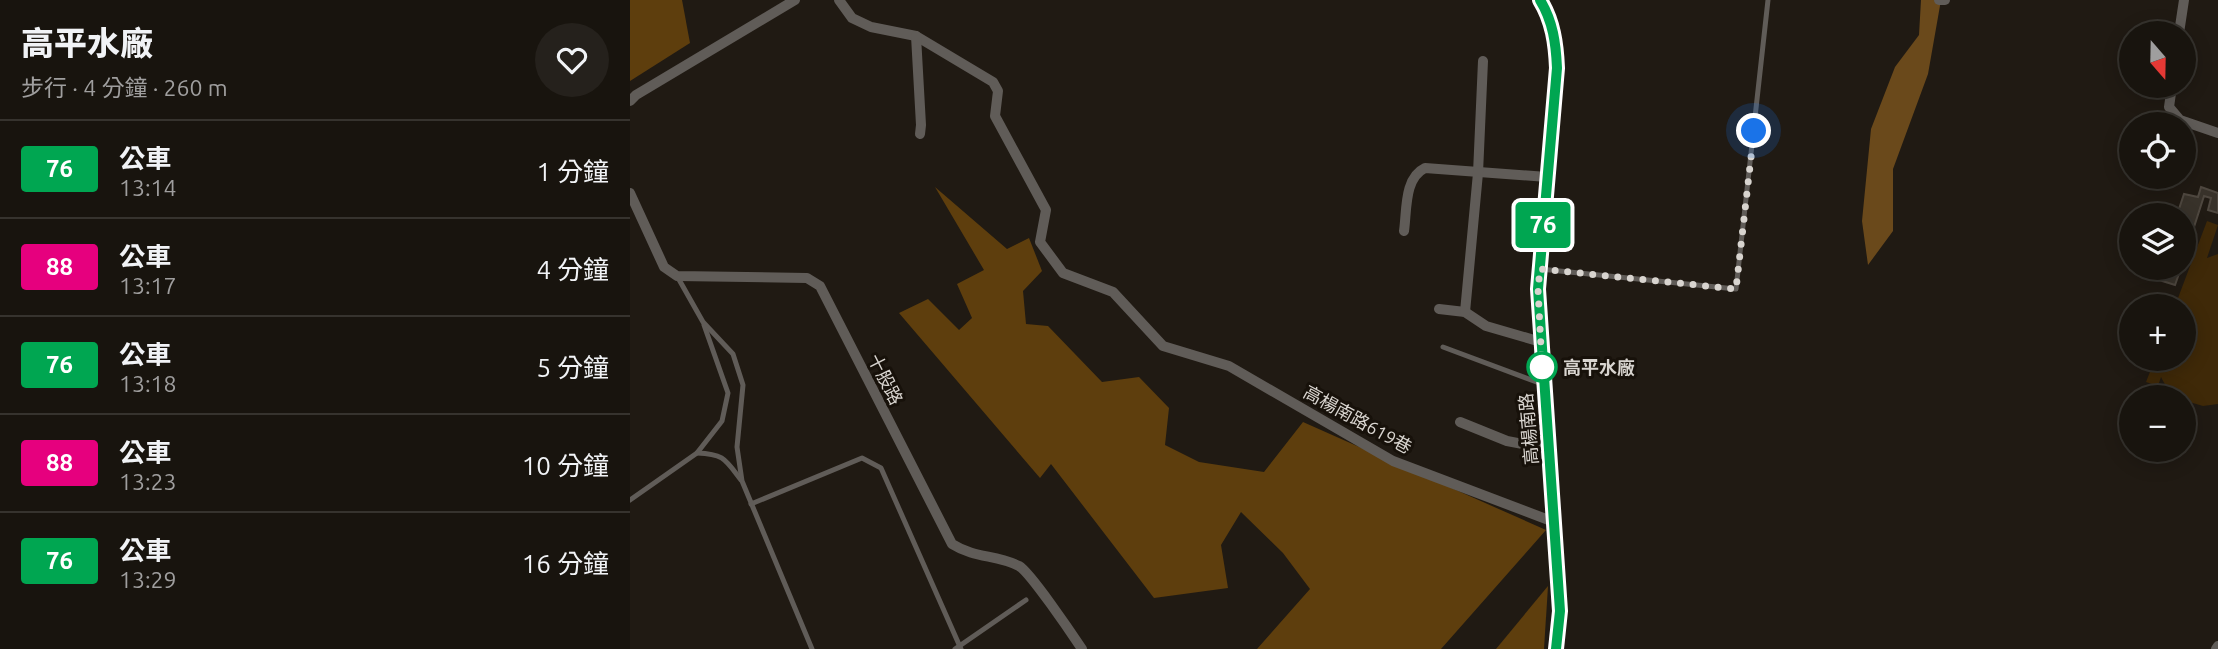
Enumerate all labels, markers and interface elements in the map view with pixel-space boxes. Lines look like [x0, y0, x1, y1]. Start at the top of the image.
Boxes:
north arrow [2119, 21, 2196, 98]
map controls [2119, 21, 2196, 462]
button: heart [535, 23, 609, 97]
text: 高平水廠 [21, 24, 153, 61]
text: 步行 · 4 分鐘 · 260 m [21, 75, 228, 100]
button: locate [2119, 112, 2196, 189]
your location [1736, 113, 1771, 148]
text: 公車 [119, 144, 171, 173]
text: 76 [46, 155, 73, 182]
text: 1 分鐘 [536, 157, 609, 186]
text: 13:14 [119, 175, 177, 200]
line badge: 76 [1511, 202, 1574, 248]
button: layers [2119, 203, 2196, 280]
text: 76 [1529, 211, 1557, 238]
text: 公車 [119, 242, 171, 271]
text: 88 [46, 253, 73, 280]
text: 4 分鐘 [536, 255, 609, 284]
text: 13:17 [119, 273, 177, 298]
button: + [2119, 294, 2196, 371]
text: 公車 [119, 340, 171, 369]
street label: 十股路 [865, 350, 907, 408]
text: 76 [46, 351, 73, 378]
marker: 高平水廠 [1527, 352, 1557, 382]
text: 5 分鐘 [536, 353, 609, 382]
place label: 高平水廠 [1563, 357, 1635, 377]
text: 13:18 [119, 371, 177, 396]
street label: 高楊南路619巷 [1300, 381, 1416, 457]
button: − [2119, 385, 2196, 462]
street label: 高楊南路 [1515, 392, 1541, 466]
text: 公車 [119, 438, 171, 467]
text: 88 [46, 449, 73, 476]
text: 10 分鐘 [522, 451, 609, 480]
text: 13:23 [119, 469, 177, 494]
text: 公車 [119, 536, 171, 565]
text: 76 [46, 547, 73, 574]
text: 16 分鐘 [522, 549, 609, 578]
text: 13:29 [119, 567, 177, 592]

